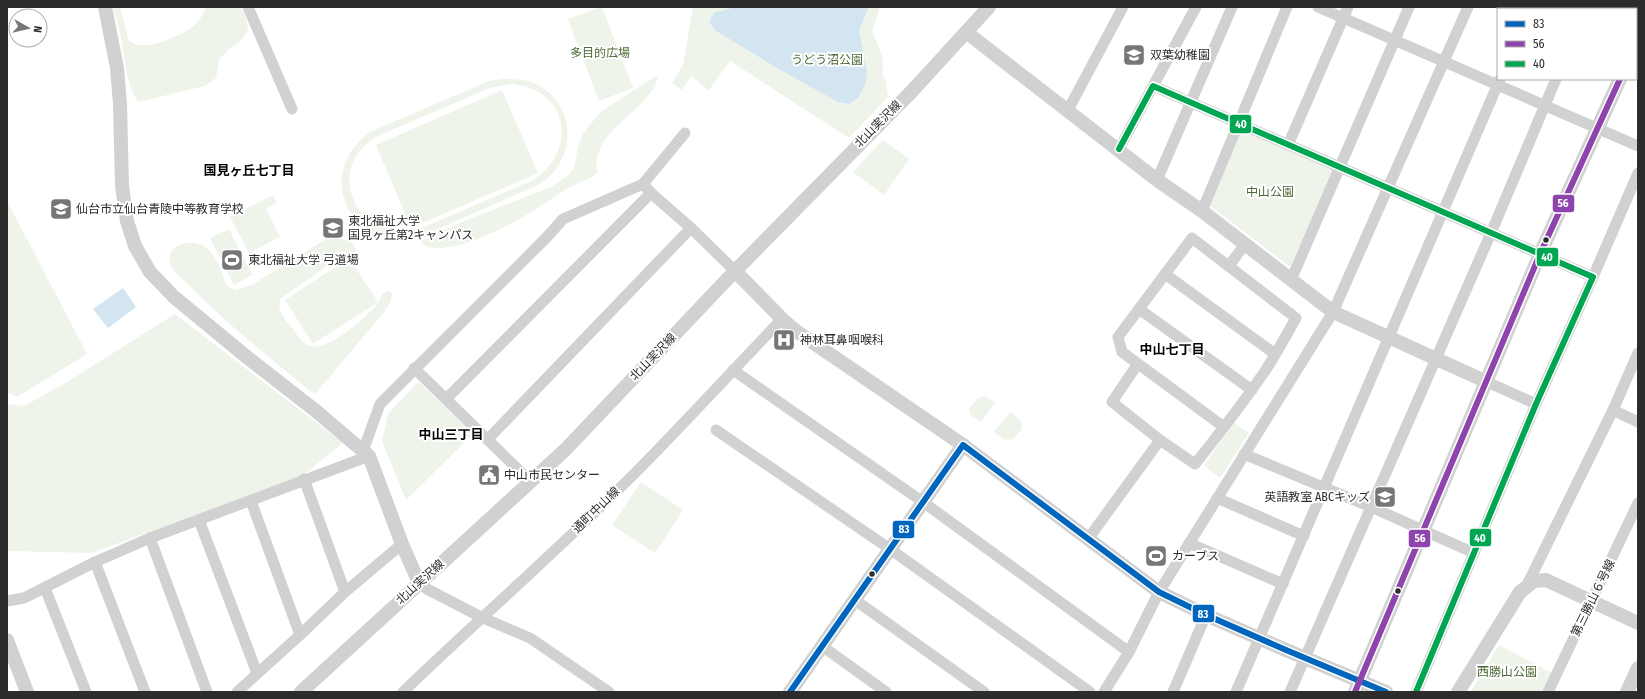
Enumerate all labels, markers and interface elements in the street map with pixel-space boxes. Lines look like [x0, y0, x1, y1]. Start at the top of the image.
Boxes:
north arrow [8, 8, 48, 48]
legend [1497, 8, 1637, 80]
text: 83 [1533, 17, 1544, 31]
text: N [31, 25, 44, 33]
text: 56 [1533, 37, 1545, 51]
school or university icon: 双葉幼稚園 [1121, 42, 1147, 68]
park label: 多目的広場 [570, 46, 630, 60]
place label: 双葉幼稚園 [1150, 48, 1210, 62]
park label: うどう沼公園 [791, 53, 863, 67]
text: 40 [1533, 57, 1545, 71]
street label: 北山実沢線 [852, 98, 904, 150]
line badge: 40 [1229, 114, 1252, 134]
text: 40 [1235, 118, 1247, 131]
district label: 国見ヶ丘七丁目 [203, 163, 295, 178]
park label: 中山公園 [1246, 185, 1294, 199]
line badge: 56 [1552, 194, 1575, 213]
school or university icon: 仙台市立仙台青陵中等教育学校 [48, 196, 74, 222]
text: 56 [1557, 197, 1569, 210]
place label: 仙台市立仙台青陵中等教育学校 [76, 202, 244, 216]
place label: 東北福祉大学 国見ヶ丘第2キャンパス [348, 214, 473, 242]
school or university icon: 東北福祉大学 国見ヶ丘第2キャンパス [320, 215, 346, 241]
unlabelled marker [1541, 235, 1551, 245]
sports icon: 東北福祉大学 弓道場 [219, 247, 245, 273]
line badge: 40 [1536, 247, 1559, 267]
text: 40 [1541, 251, 1553, 264]
place label: 東北福祉大学 弓道場 [248, 253, 359, 267]
hospital icon: 神林耳鼻咽喉科 [771, 327, 797, 353]
street label: 北山実沢線 [627, 331, 679, 383]
place label: 神林耳鼻咽喉科 [800, 333, 884, 347]
district label: 中山七丁目 [1139, 342, 1205, 357]
district label: 中山三丁目 [418, 427, 484, 442]
public building icon: 中山市民センター [476, 462, 502, 488]
place label: 中山市民センター [504, 468, 600, 482]
street label: 通町中山線 [570, 484, 622, 536]
school or university icon: 英語教室 ABCキッズ [1372, 484, 1398, 510]
place label: 英語教室 ABCキッズ [1264, 490, 1370, 504]
line badge: 83 [892, 520, 915, 539]
text: 83 [898, 523, 910, 536]
line badge: 40 [1469, 528, 1492, 547]
line badge: 56 [1408, 529, 1431, 548]
text: 56 [1414, 532, 1426, 545]
text: 40 [1474, 532, 1486, 545]
sports icon: カーブス [1143, 543, 1169, 569]
place label: カーブス [1172, 549, 1219, 563]
street label: 北山実沢線 [393, 557, 447, 607]
street label: 第三勝山６号線 [1568, 557, 1618, 639]
unlabelled marker [867, 569, 877, 579]
unlabelled marker [1393, 586, 1403, 596]
line badge: 83 [1192, 604, 1215, 623]
text: 83 [1197, 608, 1209, 621]
park label: 西勝山公園 [1477, 665, 1537, 679]

